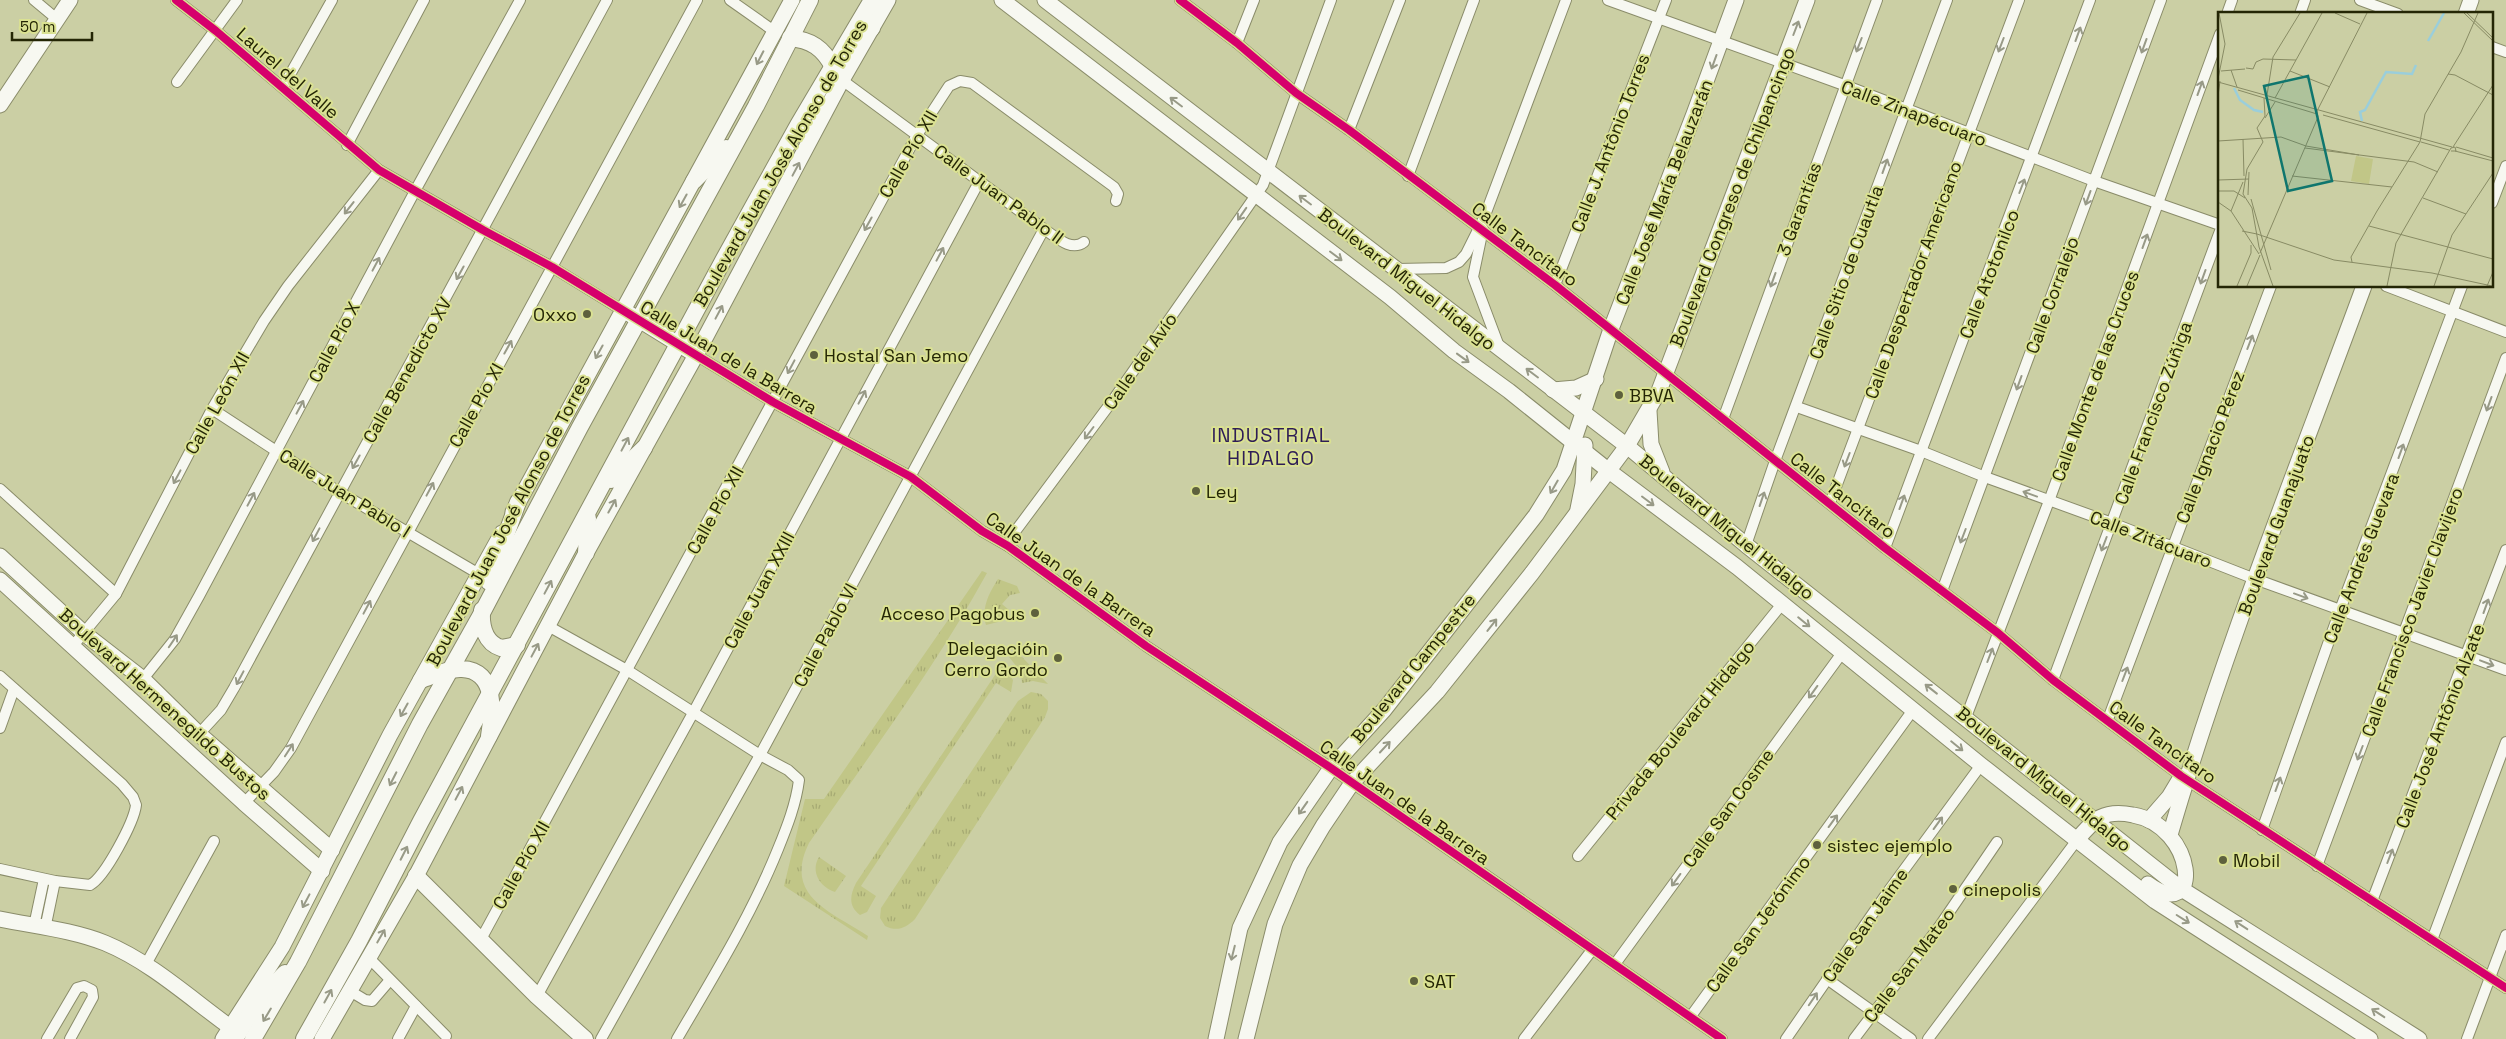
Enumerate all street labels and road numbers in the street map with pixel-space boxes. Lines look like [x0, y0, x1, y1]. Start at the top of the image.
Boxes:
street label: Boulevard Juan José Alonso de Torres [688, 16, 872, 310]
street label: Laurel del Valle [232, 22, 344, 124]
street label: Boulevard Congreso de Chilpancingo [1664, 44, 1800, 350]
street label: Calle J. Antônio Torres [1565, 51, 1655, 235]
street label: Calle Zinapécuaro [1838, 75, 1990, 151]
street label: Calle José María Belauzarán [1610, 76, 1718, 308]
street label: Calle Pío XII [874, 106, 942, 202]
street label: Calle Juan Pablo II [930, 139, 1068, 249]
street label: Calle Despertador Americano [1859, 158, 1967, 402]
street label: 3 Garantías [1771, 159, 1827, 259]
street label: Calle Sitio de Cuautla [1804, 182, 1888, 362]
street label: Calle Tancítaro [1467, 197, 1583, 291]
street label: Boulevard Miguel Hidalgo [1314, 203, 1500, 355]
street label: Calle Atotonilco [1954, 206, 2024, 342]
street label: Calle Corralejo [2020, 233, 2084, 357]
street label: Calle Monte de las Cruces [2046, 267, 2144, 485]
street label: Calle Benedicto XV [357, 293, 457, 447]
street label: Calle Juan de la Barrera [636, 295, 822, 419]
street label: Calle Pío X [303, 298, 365, 386]
street label: Calle del Avío [1098, 308, 1182, 414]
street label: Calle Francisco Zúñiga [2109, 318, 2197, 508]
street label: Calle León XII [179, 348, 255, 458]
street label: Calle Pío XI [443, 359, 509, 451]
street label: Calle Ignacio Pérez [2170, 368, 2250, 526]
street label: Boulevard Juan José Alonso de Torres [421, 370, 595, 670]
street label: Boulevard Guanajuato [2233, 432, 2319, 618]
street label: Calle Juan Pablo I [275, 443, 415, 543]
street label: Calle Tancítaro [1786, 447, 1900, 543]
street label: Boulevard Miguel Hidalgo [1635, 449, 1819, 605]
street label: Calle Pío XII [681, 462, 749, 558]
street label: Calle Andrés Guevara [2318, 470, 2404, 646]
street label: Calle Francisco Javier Clavijero [2356, 484, 2468, 740]
street label: Calle Zitácuaro [2087, 505, 2215, 573]
street label: Calle Juan de la Barrera [981, 507, 1161, 641]
street label: Calle Juan XXIII [718, 527, 800, 653]
street label: Calle Pablo VI [788, 579, 862, 691]
street label: Boulevard Campestre [1346, 589, 1480, 747]
street label: Boulevard Hermenegildo Bustos [54, 603, 276, 805]
street label: Calle José Antônio Alzate [2390, 620, 2490, 832]
street label: Privada Boulevard Hidalgo [1600, 636, 1760, 824]
street label: Calle Tancítaro [2105, 695, 2221, 789]
street label: Boulevard Miguel Hidalgo [1952, 701, 2136, 857]
street label: Calle Juan de la Barrera [1315, 735, 1495, 869]
street label: Calle San Cosme [1677, 744, 1779, 872]
street label: Calle Pío XII [487, 817, 555, 913]
street label: Calle San Jerónimo [1701, 851, 1815, 997]
street label: Calle San Jaime [1817, 863, 1913, 987]
street label: Calle San Mateo [1858, 903, 1960, 1027]

